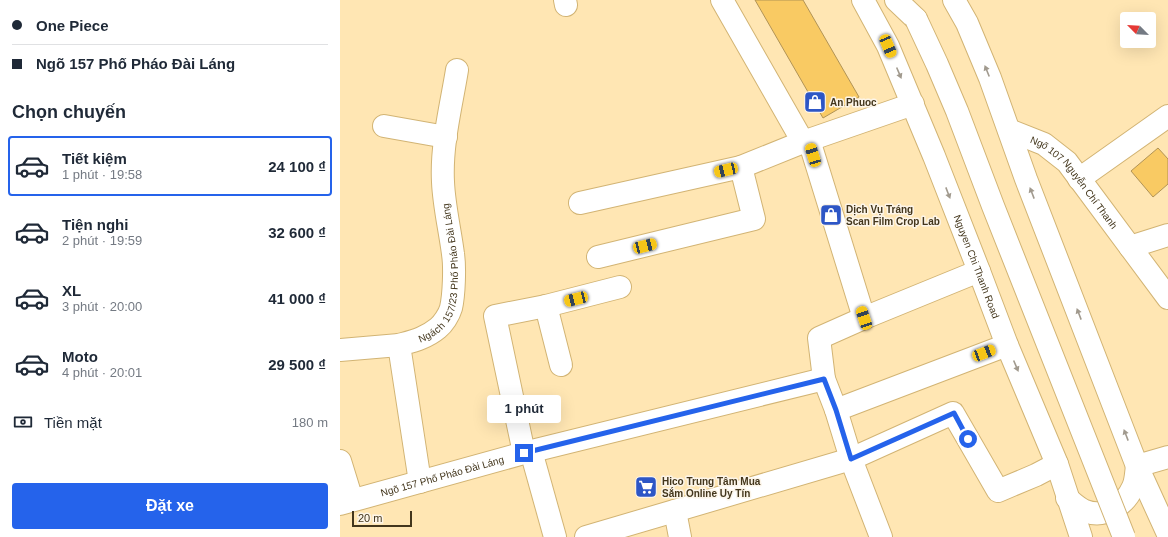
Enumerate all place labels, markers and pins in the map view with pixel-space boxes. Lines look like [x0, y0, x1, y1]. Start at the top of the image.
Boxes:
shop icon: An Phuoc [802, 89, 828, 115]
place label: An Phuoc [830, 97, 877, 108]
shop icon: Dịch Vụ Tráng Scan Film Crop Lab [818, 202, 844, 228]
place label: Dịch Vụ Tráng Scan Film Crop Lab [846, 204, 940, 227]
supermarket icon: Hico Trung Tâm Mua Sắm Online Uy Tín [633, 474, 659, 500]
place label: Hico Trung Tâm Mua Sắm Online Uy Tín [662, 476, 761, 499]

